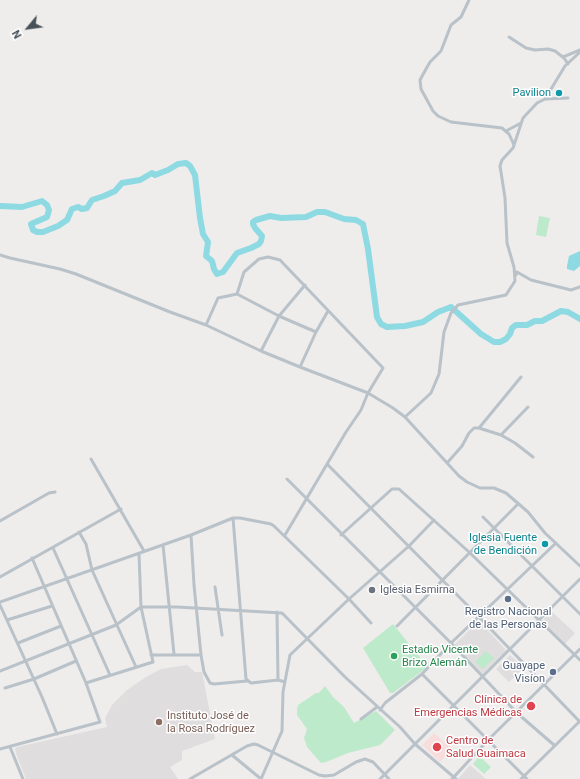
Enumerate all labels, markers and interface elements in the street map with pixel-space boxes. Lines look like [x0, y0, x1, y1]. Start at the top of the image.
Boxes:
north arrow [8, 8, 48, 48]
text: N [10, 28, 25, 41]
place label: Pavilion [513, 86, 551, 100]
marker: Pavilion [554, 88, 564, 98]
place label: Iglesia Fuente de Bendición [469, 531, 537, 557]
marker: Iglesia Fuente de Bendición [540, 539, 550, 549]
place label: Iglesia Esmirna [380, 583, 455, 597]
marker: Iglesia Esmirna [367, 585, 377, 595]
marker: Registro Nacional de las Personas [503, 594, 513, 604]
place label: Registro Nacional de las Personas [465, 605, 551, 631]
place label: Estadio Vicente Brizo Alemán [402, 643, 478, 669]
marker: Estadio Vicente Brizo Alemán [389, 651, 399, 661]
place label: Guayape Visíon [502, 659, 545, 685]
marker: Guayape Visíon [548, 667, 558, 677]
place label: Clínica de Emergencias Médicas [414, 693, 522, 719]
marker: Clínica de Emergencias Médicas [525, 700, 537, 712]
place label: Instituto José de la Rosa Rodríguez [167, 709, 255, 735]
marker: Instituto José de la Rosa Rodríguez [154, 717, 164, 727]
place label: Centro de Salud Guaimaca [446, 734, 526, 760]
marker: Centro de Salud Guaimaca [431, 741, 443, 753]

